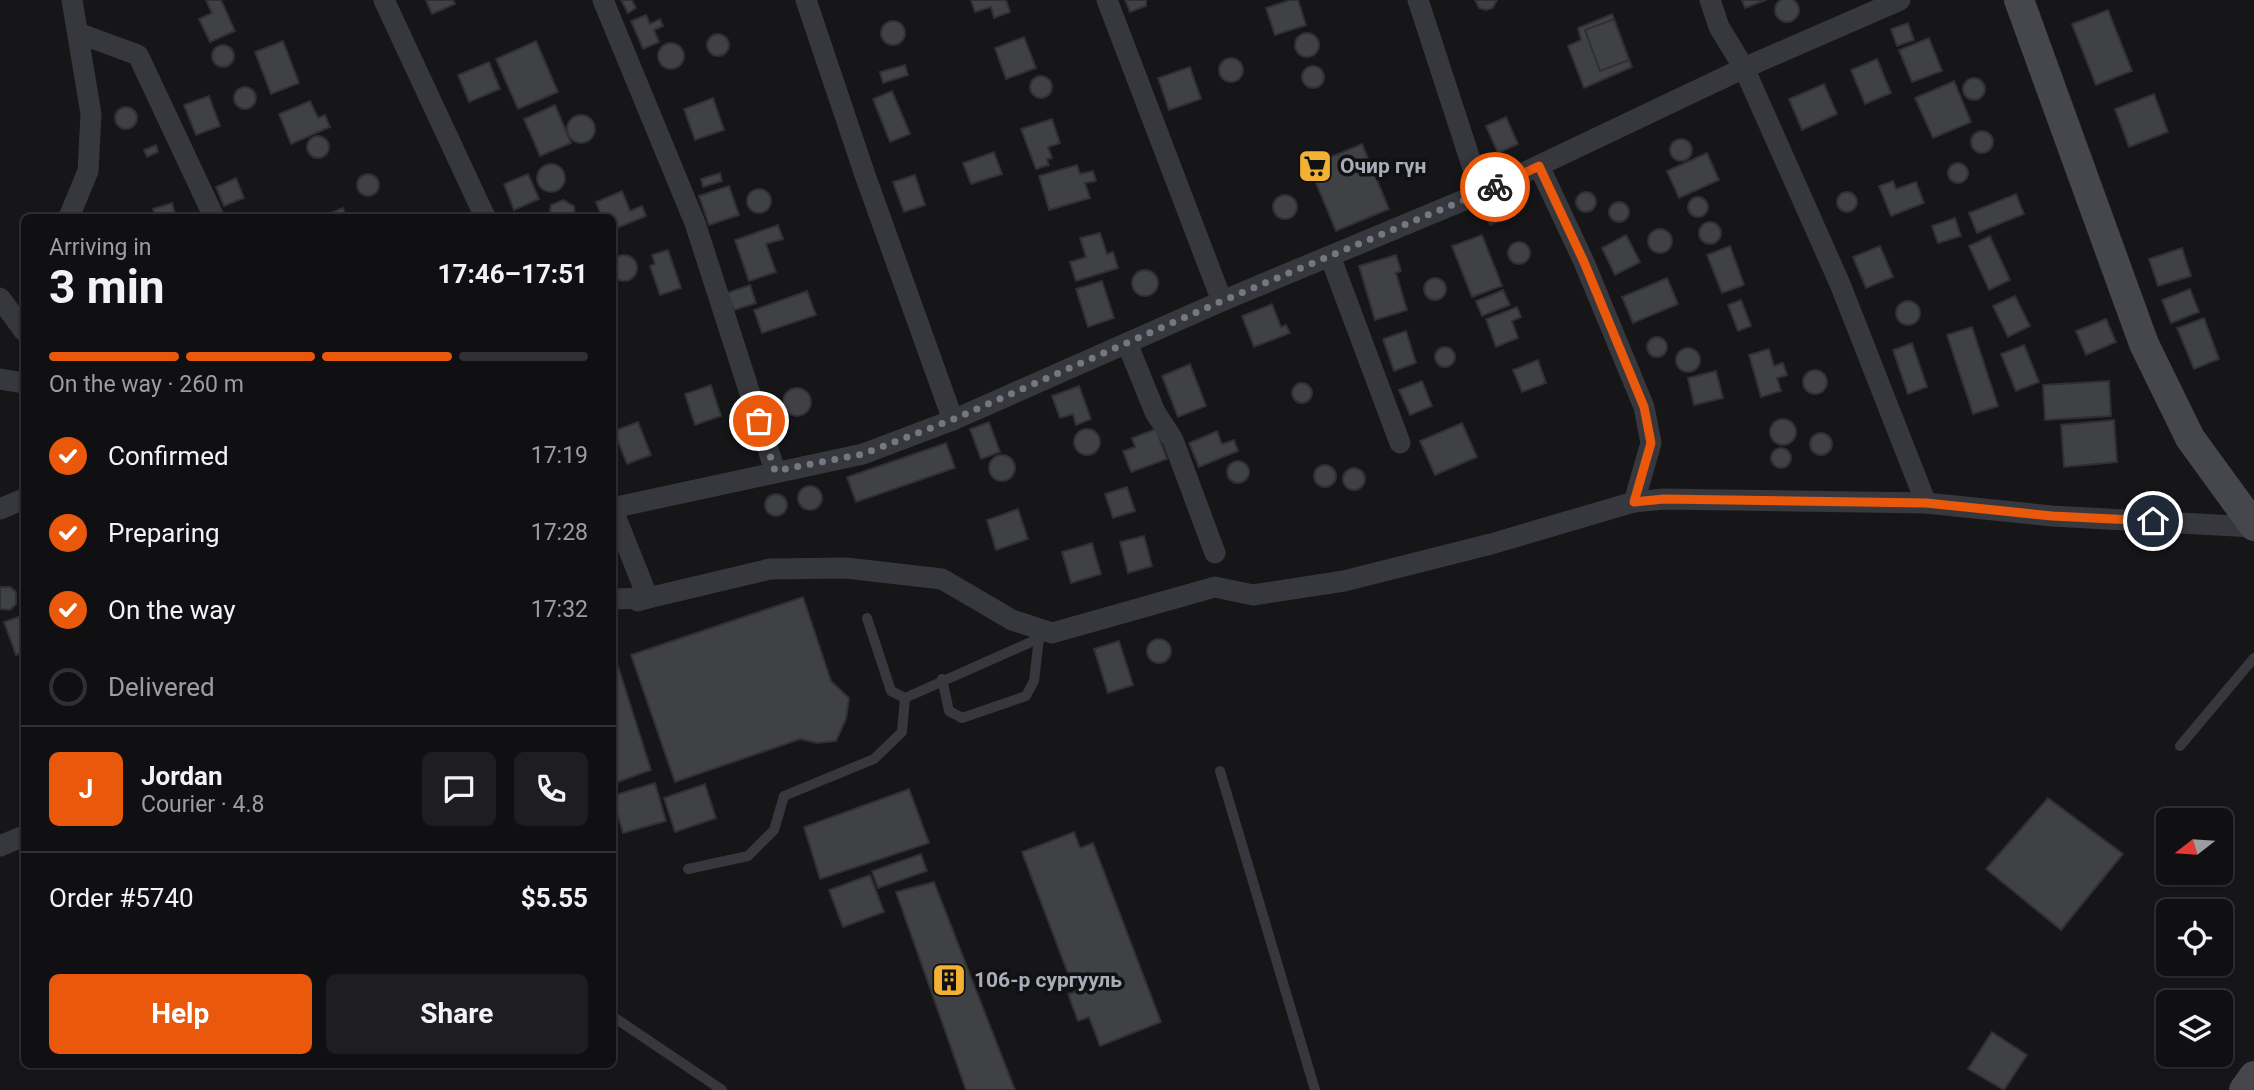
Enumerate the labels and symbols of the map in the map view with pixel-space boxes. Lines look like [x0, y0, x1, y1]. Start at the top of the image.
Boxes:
supermarket icon: Очир гүн [1296, 147, 1334, 185]
courier [1460, 152, 1530, 222]
place label: Очир гүн [1340, 154, 1426, 178]
pin [729, 391, 789, 451]
pin [2123, 491, 2183, 551]
north arrow [2156, 808, 2233, 886]
building icon: 106-р сургууль [930, 961, 968, 999]
place label: 106-р сургууль [974, 968, 1122, 992]

